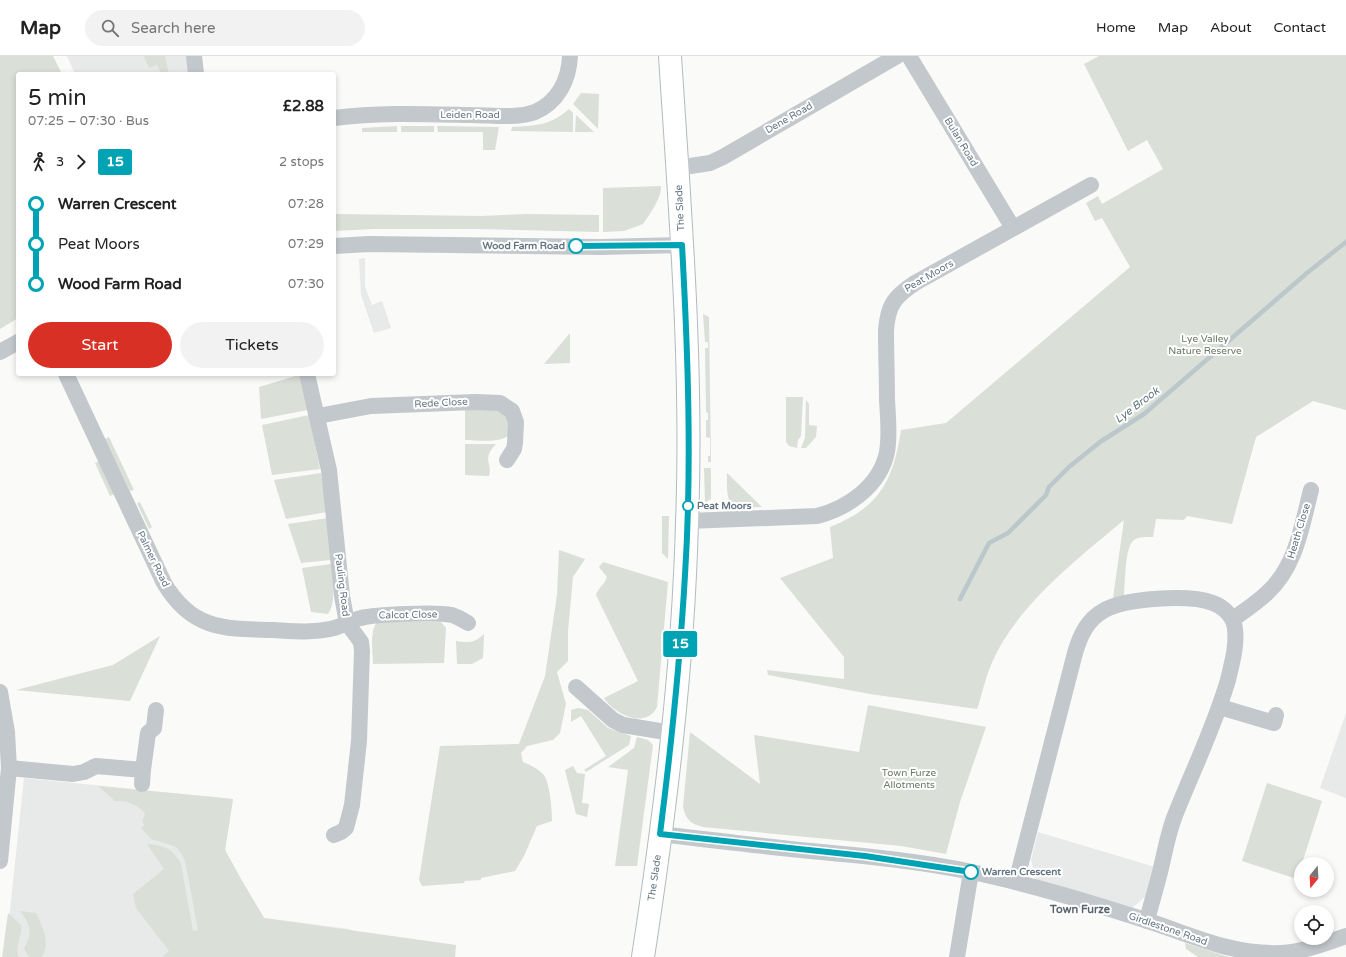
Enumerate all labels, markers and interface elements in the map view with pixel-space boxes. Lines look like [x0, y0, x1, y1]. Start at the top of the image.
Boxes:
search box [85, 10, 365, 46]
text: Map [20, 17, 61, 39]
icon: search [99, 17, 121, 39]
text: Search here [131, 19, 215, 37]
text: Home [1096, 19, 1136, 36]
text: Map [1158, 19, 1188, 36]
text: About [1210, 19, 1252, 36]
text: Contact [1274, 19, 1326, 36]
text: 5 min [28, 85, 87, 111]
text: £2.88 [283, 97, 324, 115]
street label: Dene Road [763, 100, 815, 136]
street label: Leiden Road [440, 109, 500, 121]
text: 07:25 – 07:30 · Bus [28, 113, 149, 129]
street label: Bulan Road [942, 115, 980, 169]
icon: walk [28, 151, 50, 173]
icon: forward [70, 151, 92, 173]
text: 15 [106, 153, 124, 170]
text: 3 [56, 154, 64, 170]
text: 2 stops [279, 154, 324, 170]
street label: The Slade [673, 184, 687, 232]
text: Warren Crescent [58, 195, 176, 213]
text: 07:28 [288, 196, 324, 212]
text: Peat Moors [58, 235, 140, 253]
text: 07:29 [288, 236, 324, 252]
marker: Wood Farm Road [568, 238, 584, 254]
place label: Wood Farm Road [483, 240, 565, 252]
street label: Peat Moors [902, 257, 956, 295]
text: Wood Farm Road [58, 275, 182, 293]
text: 07:30 [288, 276, 324, 292]
button: Start [28, 322, 172, 368]
button: Tickets [180, 322, 324, 368]
park label: Lye Valley Nature Reserve [1168, 333, 1242, 357]
water label: Lye Brook [1112, 383, 1163, 426]
street label: Rede Close [414, 396, 468, 410]
marker: Peat Moors [682, 500, 694, 512]
place label: Peat Moors [697, 500, 752, 512]
street label: Heath Close [1285, 502, 1313, 560]
street label: Palmer Road [134, 529, 172, 589]
street label: Pauling Road [332, 553, 352, 617]
street label: Calcot Close [379, 608, 438, 622]
line badge: 15 [662, 631, 698, 657]
text: 15 [671, 635, 689, 652]
park label: Town Furze Allotments [882, 767, 937, 791]
street label: The Slade [645, 854, 664, 902]
north arrow [1294, 857, 1334, 897]
map controls [1294, 857, 1334, 945]
marker: Warren Crescent [963, 864, 979, 880]
place label: Warren Crescent [982, 866, 1061, 878]
district label: Town Furze [1049, 903, 1111, 916]
button: locate [1294, 905, 1334, 945]
street label: Girdlestone Road [1127, 910, 1209, 948]

